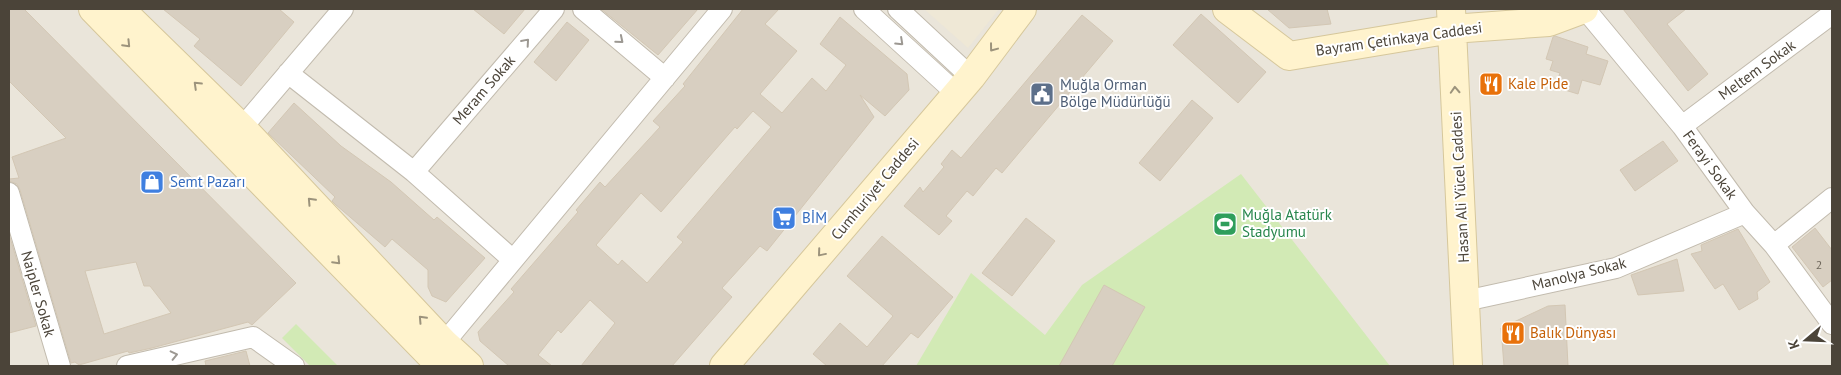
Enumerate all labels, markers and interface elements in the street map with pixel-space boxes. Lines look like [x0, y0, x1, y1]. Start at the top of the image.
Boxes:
street label: Bayram Çetinkaya Caddesi [1315, 17, 1483, 60]
one-way arrow [614, 35, 623, 44]
street label: Meltem Sokak [1715, 35, 1800, 104]
one-way arrow [895, 36, 904, 45]
one-way arrow [121, 38, 130, 47]
one-way arrow [520, 39, 529, 48]
one-way arrow [990, 42, 999, 52]
street label: Meram Sokak [448, 50, 520, 128]
restaurant icon: Kale Pide [1478, 71, 1504, 97]
place label: Kale Pide [1508, 74, 1568, 93]
place label: Muğla Orman Bölge Müdürlüğü [1060, 75, 1171, 111]
one-way arrow [194, 81, 203, 90]
public building icon: Muğla Orman Bölge Müdürlüğü [1029, 81, 1055, 107]
one-way arrow [1450, 86, 1460, 94]
street label: Hasan Ali Yücel Caddesi [1446, 111, 1473, 263]
street label: Ferayi Sokak [1679, 126, 1742, 204]
street label: Cumhuriyet Caddesi [826, 134, 923, 244]
shop icon: Semt Pazarı [139, 169, 165, 195]
place label: Semt Pazarı [170, 172, 245, 191]
one-way arrow [308, 198, 317, 207]
supermarket icon: BİM [771, 205, 797, 231]
place label: Muğla Atatürk Stadyumu [1242, 205, 1333, 241]
place label: BİM [802, 208, 827, 227]
sports icon: Muğla Atatürk Stadyumu [1212, 211, 1238, 237]
one-way arrow [818, 247, 827, 256]
street label: Naipler Sokak [17, 249, 60, 340]
street label: Manolya Sokak [1530, 252, 1629, 294]
one-way arrow [331, 256, 340, 265]
house number: 2 [1816, 257, 1822, 272]
north arrow [1781, 315, 1831, 365]
one-way arrow [419, 316, 428, 325]
restaurant icon: Balık Dünyası [1500, 320, 1526, 346]
place label: Balık Dünyası [1530, 323, 1616, 342]
text: K [1784, 337, 1804, 351]
one-way arrow [170, 350, 179, 361]

